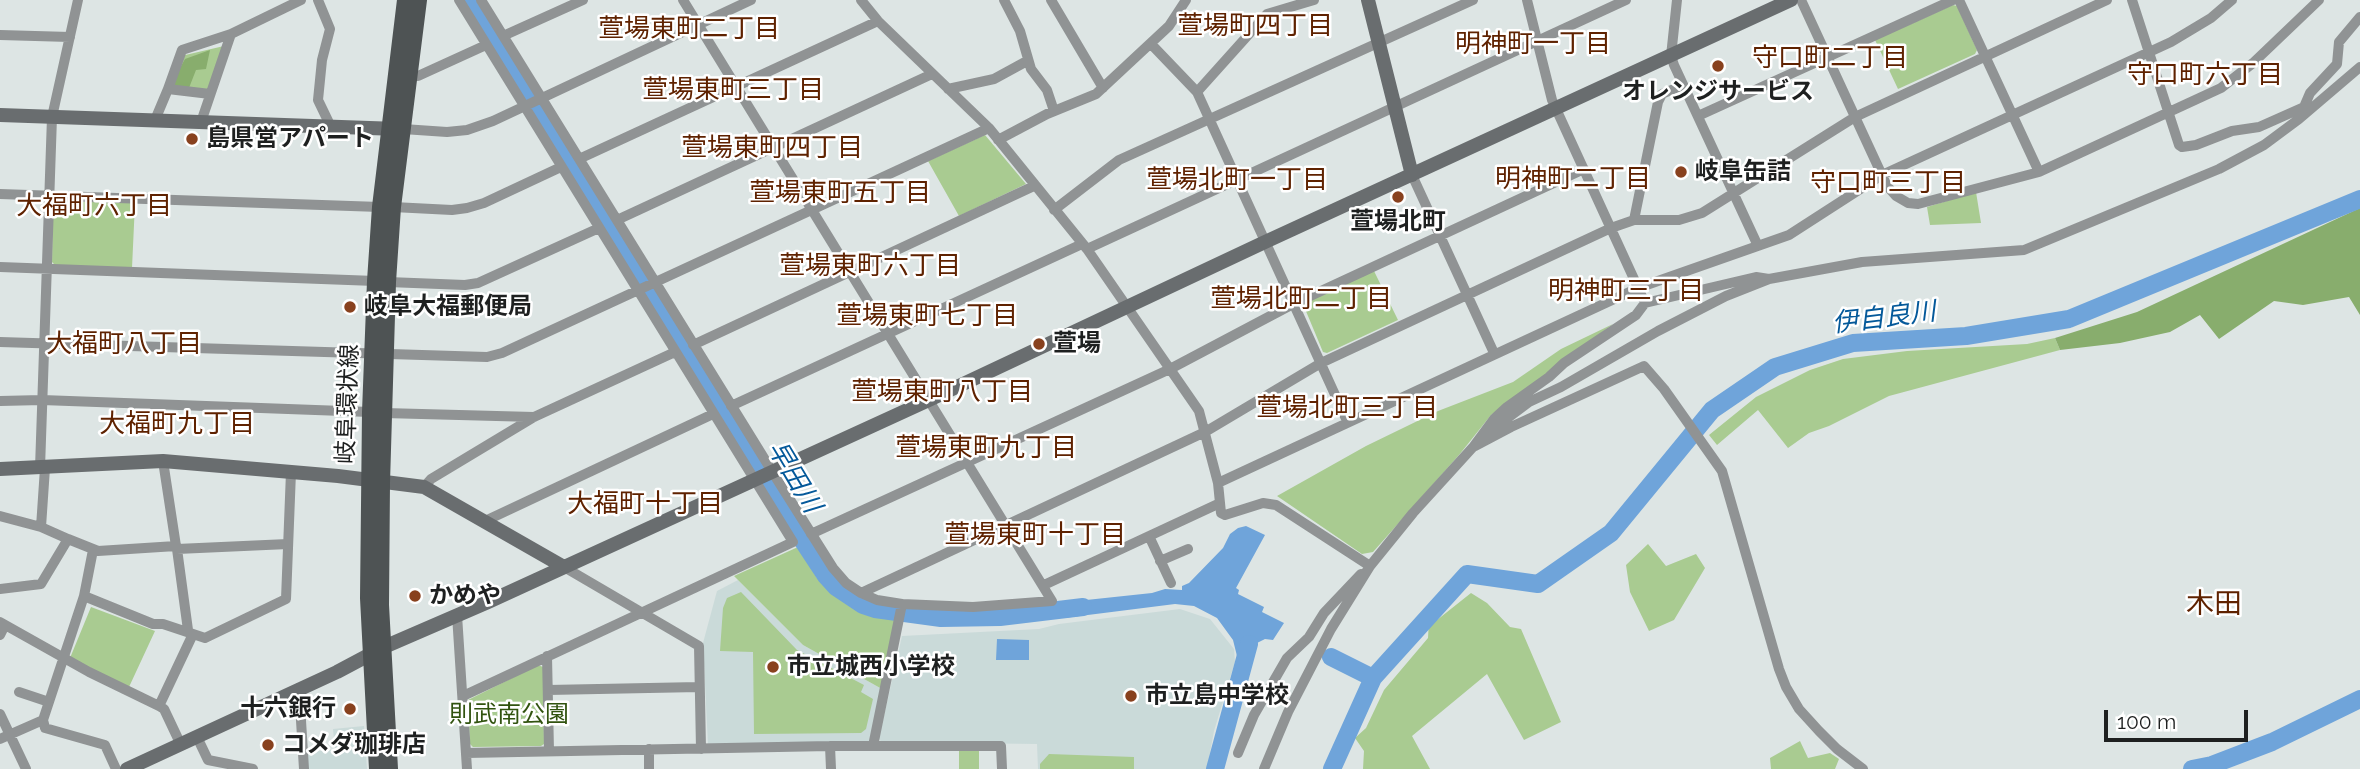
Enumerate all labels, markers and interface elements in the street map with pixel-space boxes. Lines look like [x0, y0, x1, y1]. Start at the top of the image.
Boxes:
district label: 萱場町四丁目 [1177, 10, 1333, 42]
district label: 萱場東町二丁目 [598, 13, 780, 45]
district label: 明神町一丁目 [1455, 28, 1611, 60]
district label: 守口町二丁目 [1752, 42, 1908, 74]
marker: オレンジサービス [1710, 58, 1726, 74]
district label: 守口町六丁目 [2127, 59, 2283, 91]
district label: 萱場東町三丁目 [642, 74, 824, 106]
place label: オレンジサービス [1622, 78, 1814, 106]
place label: 島県営アパート [206, 125, 374, 153]
marker: 島県営アパート [184, 131, 200, 147]
district label: 萱場東町四丁目 [681, 132, 863, 164]
place label: 岐阜缶詰 [1695, 158, 1791, 186]
district label: 明神町二丁目 [1495, 163, 1651, 195]
district label: 萱場北町一丁目 [1146, 164, 1328, 196]
marker: 岐阜缶詰 [1673, 164, 1689, 180]
district label: 守口町三丁目 [1810, 167, 1966, 199]
district label: 萱場東町五丁目 [749, 177, 931, 209]
marker: 萱場北町 [1390, 189, 1406, 205]
district label: 大福町六丁目 [16, 190, 172, 222]
place label: 萱場北町 [1350, 208, 1446, 236]
district label: 萱場東町六丁目 [779, 250, 961, 282]
district label: 明神町三丁目 [1548, 275, 1704, 307]
district label: 萱場北町二丁目 [1210, 283, 1392, 315]
place label: 岐阜大福郵便局 [364, 293, 532, 321]
water label: 伊自良川 [1830, 296, 1938, 340]
marker: 岐阜大福郵便局 [342, 299, 358, 315]
district label: 萱場東町七丁目 [836, 300, 1018, 332]
district label: 大福町八丁目 [46, 328, 202, 360]
place label: 萱場 [1053, 330, 1101, 358]
marker: 萱場 [1031, 336, 1047, 352]
street label: 岐阜環状線 [332, 344, 364, 464]
district label: 萱場東町八丁目 [851, 376, 1033, 408]
district label: 萱場北町三丁目 [1256, 392, 1438, 424]
district label: 大福町九丁目 [99, 408, 255, 440]
district label: 萱場東町九丁目 [895, 432, 1077, 464]
water label: 早田川 [761, 436, 827, 518]
district label: 大福町十丁目 [567, 488, 723, 520]
district label: 萱場東町十丁目 [944, 519, 1126, 551]
place label: かめや [429, 582, 501, 610]
marker: かめや [407, 588, 423, 604]
district label: 木田 [2186, 588, 2242, 622]
place label: 市立城西小学校 [787, 653, 955, 681]
marker: 市立城西小学校 [765, 659, 781, 675]
place label: 市立島中学校 [1145, 682, 1289, 710]
marker: 市立島中学校 [1123, 688, 1139, 704]
place label: 十六銀行 [240, 695, 336, 723]
scale bar [2108, 696, 2252, 740]
marker: 十六銀行 [342, 701, 358, 717]
park label: 則武南公園 [449, 701, 569, 729]
text: 100 m [2117, 709, 2176, 734]
place label: コメダ珈琲店 [282, 731, 426, 759]
marker: コメダ珈琲店 [260, 737, 276, 753]

